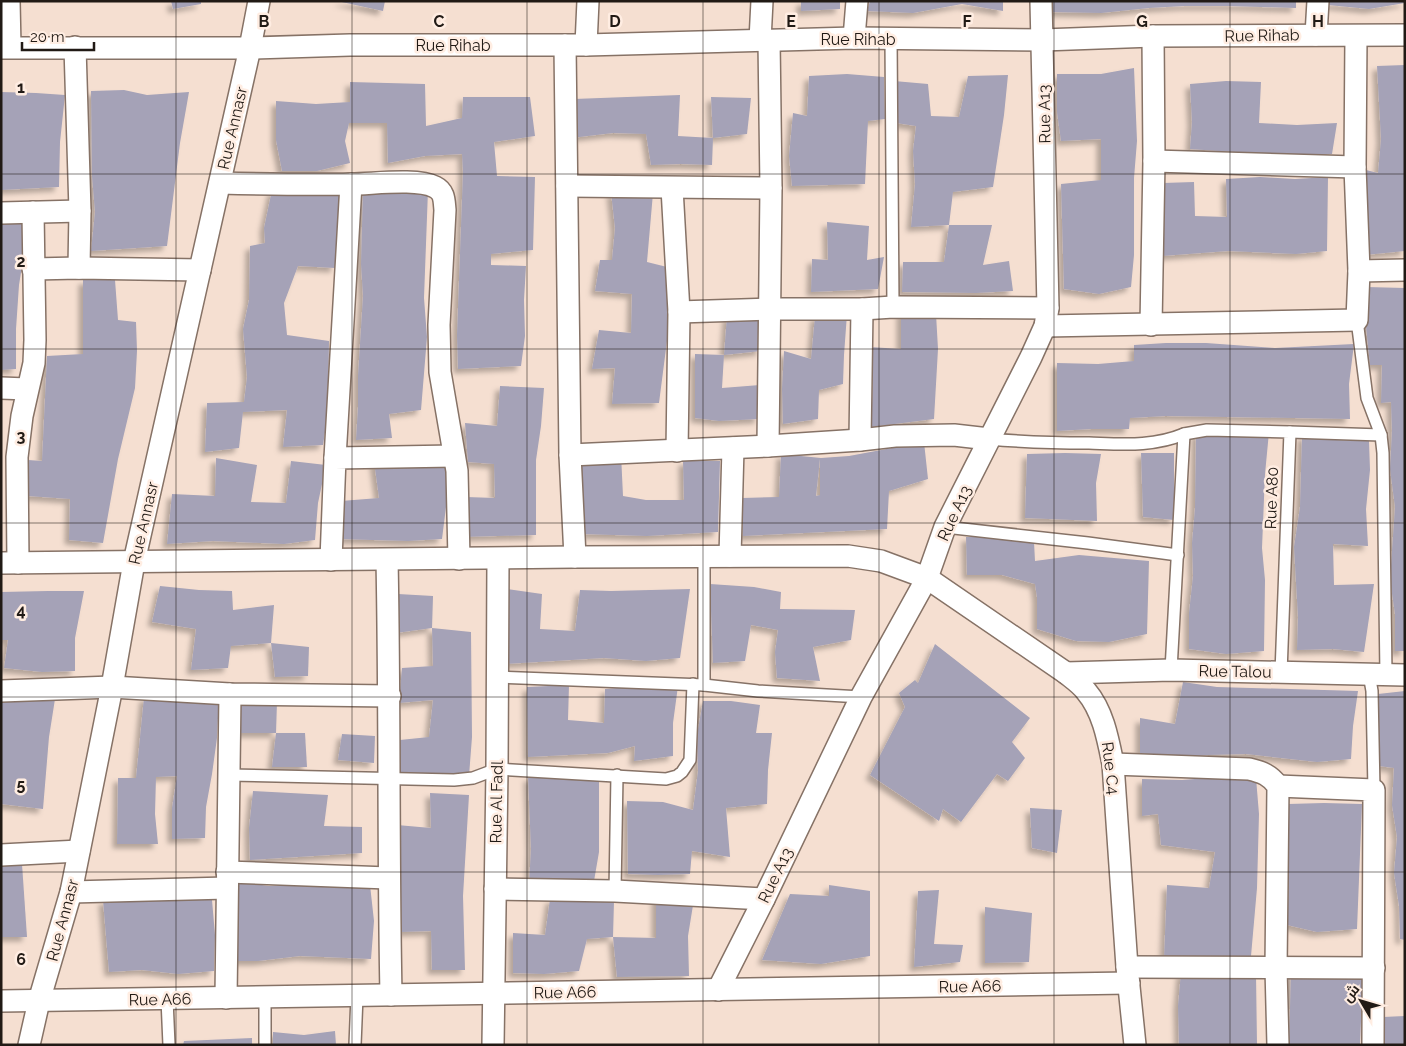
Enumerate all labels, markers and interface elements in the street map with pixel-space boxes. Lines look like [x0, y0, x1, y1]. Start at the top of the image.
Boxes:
text: B [259, 12, 270, 31]
text: C [434, 12, 445, 31]
text: D [609, 12, 621, 31]
text: E [786, 12, 796, 31]
text: F [962, 12, 972, 31]
text: G [1136, 12, 1148, 31]
text: H [1312, 12, 1324, 31]
scale bar [22, 20, 95, 52]
street label: Rue Rihab [1224, 25, 1300, 46]
text: 20 m [30, 28, 65, 46]
street label: Rue Rihab [820, 30, 896, 49]
street label: Rue Rihab [415, 36, 491, 55]
text: 1 [17, 78, 25, 97]
street label: Rue A13 [1034, 84, 1055, 144]
street label: Rue Annasr [214, 85, 251, 171]
text: 2 [16, 252, 26, 271]
text: 3 [17, 427, 26, 446]
street label: Rue A80 [1261, 466, 1282, 530]
street label: Rue Annasr [125, 480, 162, 566]
street label: Rue A13 [933, 482, 976, 544]
text: 4 [16, 601, 26, 620]
street label: Rue Talou [1198, 661, 1272, 682]
street label: Rue C4 [1098, 741, 1123, 796]
street label: Rue Al Fadl [486, 760, 507, 844]
text: 5 [17, 775, 26, 794]
street label: Rue A13 [754, 845, 797, 906]
street label: Rue Annasr [42, 877, 83, 963]
text: 6 [16, 950, 26, 969]
street label: Rue A66 [939, 976, 1001, 997]
north arrow [1336, 976, 1386, 1026]
text: ش [1339, 981, 1363, 1006]
street label: Rue A66 [534, 982, 596, 1003]
street label: Rue A66 [129, 989, 191, 1010]

